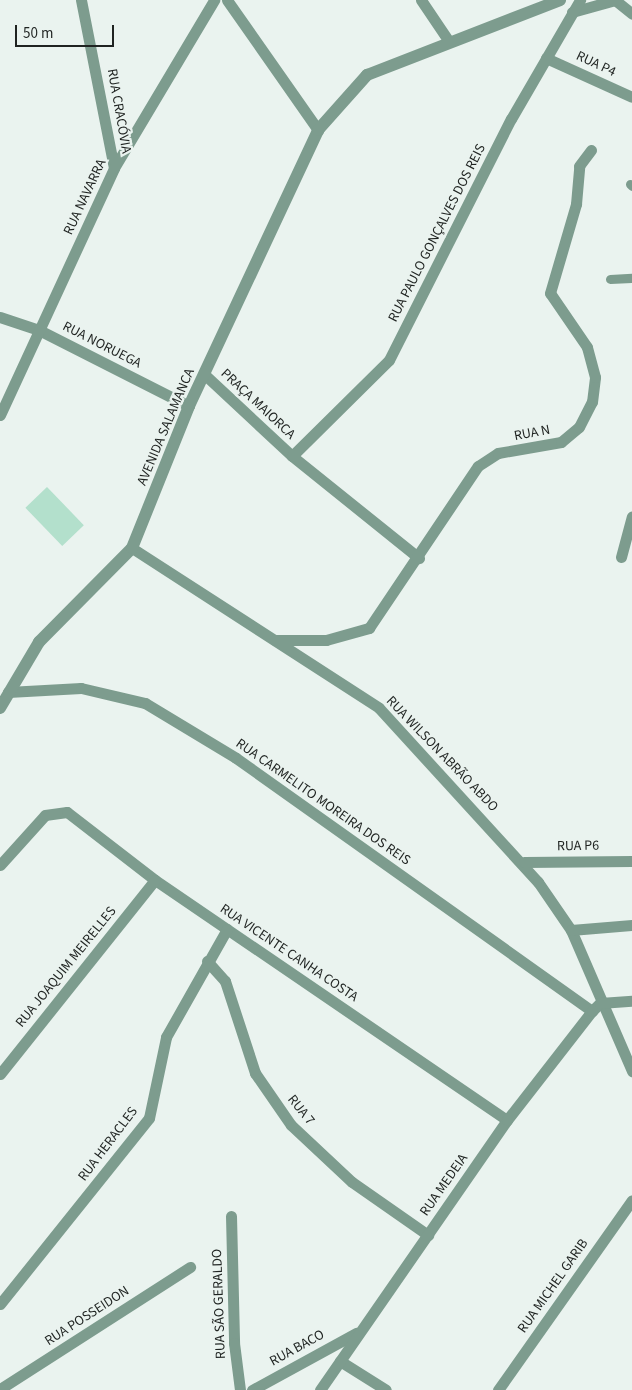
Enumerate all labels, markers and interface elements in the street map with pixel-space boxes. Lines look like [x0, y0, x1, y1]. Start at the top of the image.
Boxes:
scale bar [18, 15, 116, 47]
text: 50 m [23, 23, 53, 44]
street label: RUA P4 [573, 48, 619, 80]
street label: RUA CRACÓVIA [103, 67, 135, 155]
street label: RUA PAULO GONÇALVES DOS REIS [385, 141, 489, 325]
street label: RUA NAVARRA [60, 156, 110, 238]
street label: RUA NORUEGA [60, 318, 144, 372]
street label: PRAÇA MAIORCA [217, 365, 299, 443]
street label: AVENIDA SALAMANCA [134, 366, 198, 488]
street label: RUA N [513, 421, 551, 445]
street label: RUA WILSON ABRÃO ABDO [382, 693, 502, 815]
street label: RUA CARMELITO MOREIRA DOS REIS [232, 735, 414, 869]
street label: RUA P6 [557, 837, 599, 855]
street label: RUA VICENTE CANHA COSTA [217, 900, 361, 1006]
street label: RUA JOAQUIM MEIRELLES [12, 903, 120, 1031]
street label: RUA 7 [284, 1091, 318, 1129]
street label: RUA HERACLES [75, 1104, 141, 1184]
street label: RUA MEDEIA [416, 1151, 472, 1219]
street label: RUA MICHEL GARIB [514, 1236, 592, 1336]
street label: RUA SÃO GERALDO [209, 1249, 229, 1359]
street label: RUA POSSEIDON [42, 1282, 132, 1350]
street label: RUA BACO [267, 1326, 327, 1370]

